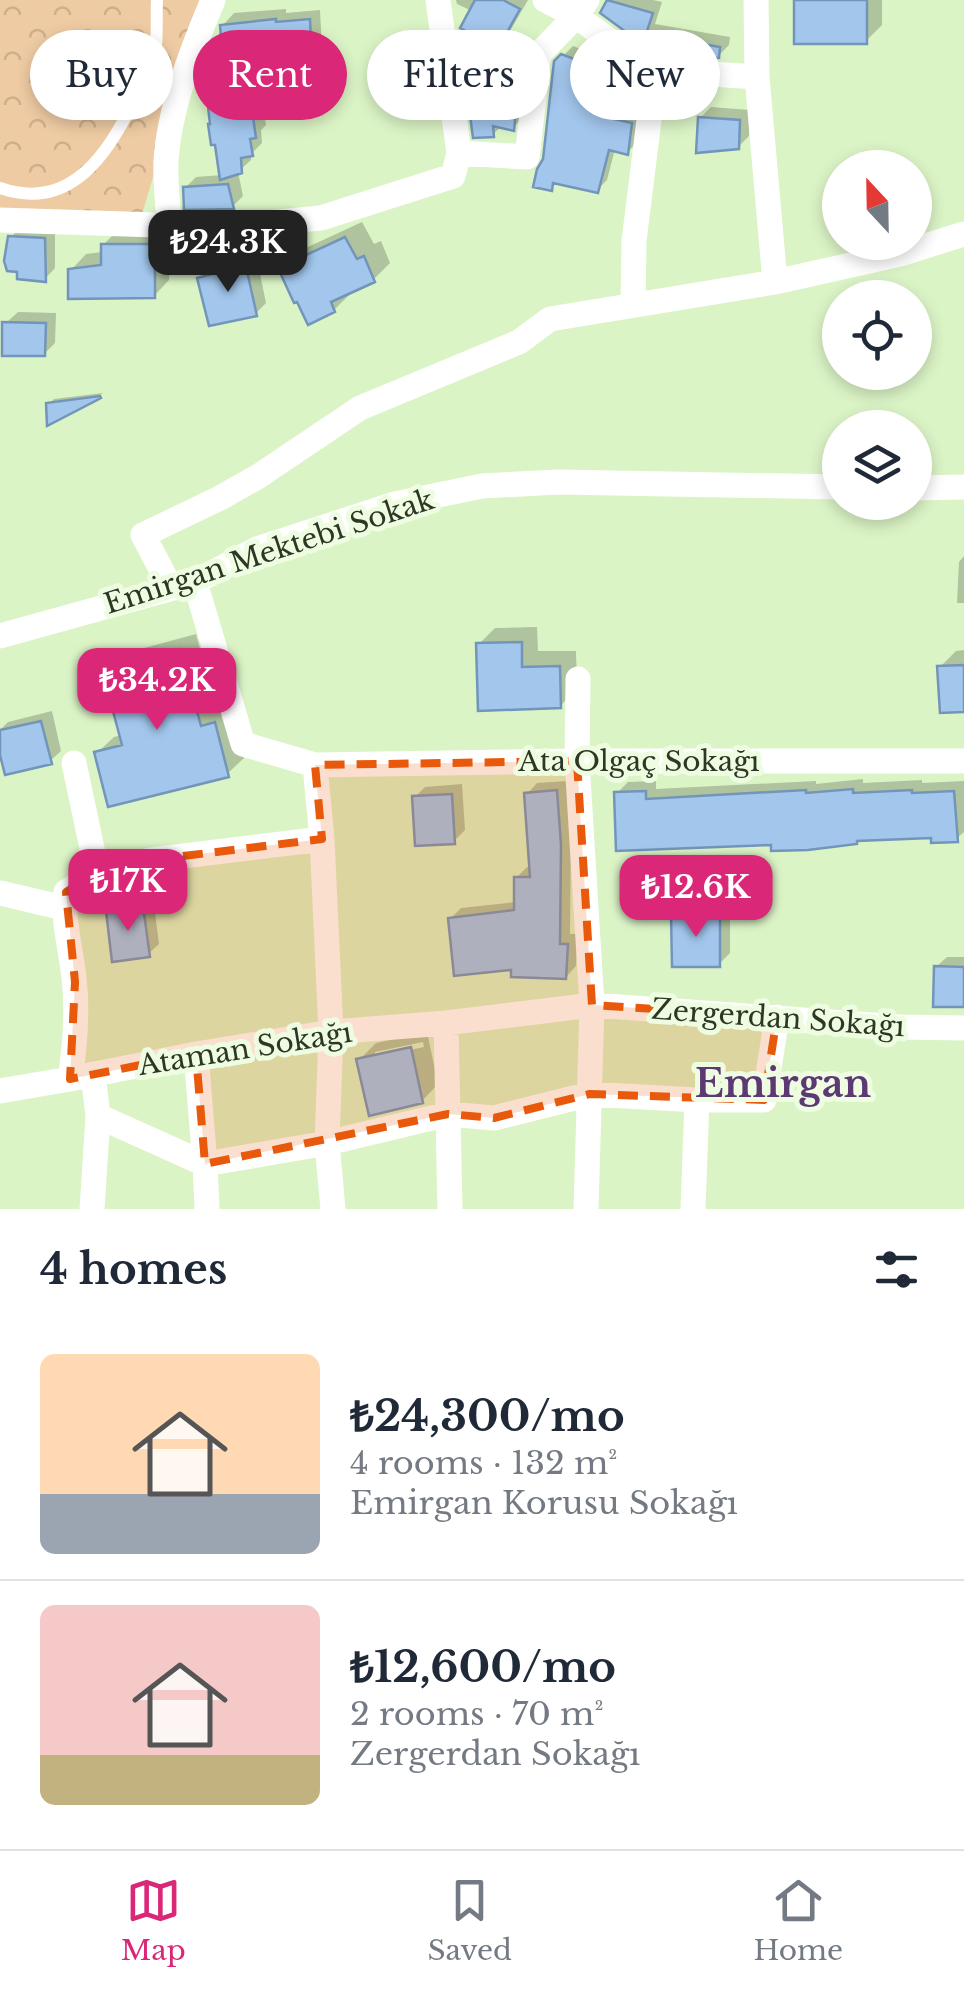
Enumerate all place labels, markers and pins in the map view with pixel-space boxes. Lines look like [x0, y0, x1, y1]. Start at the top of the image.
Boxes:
pin: ₺24.3K [147, 210, 309, 295]
pin: ₺34.2K [76, 648, 238, 733]
pin: ₺17K [69, 849, 187, 934]
pin: ₺12.6K [615, 855, 777, 940]

